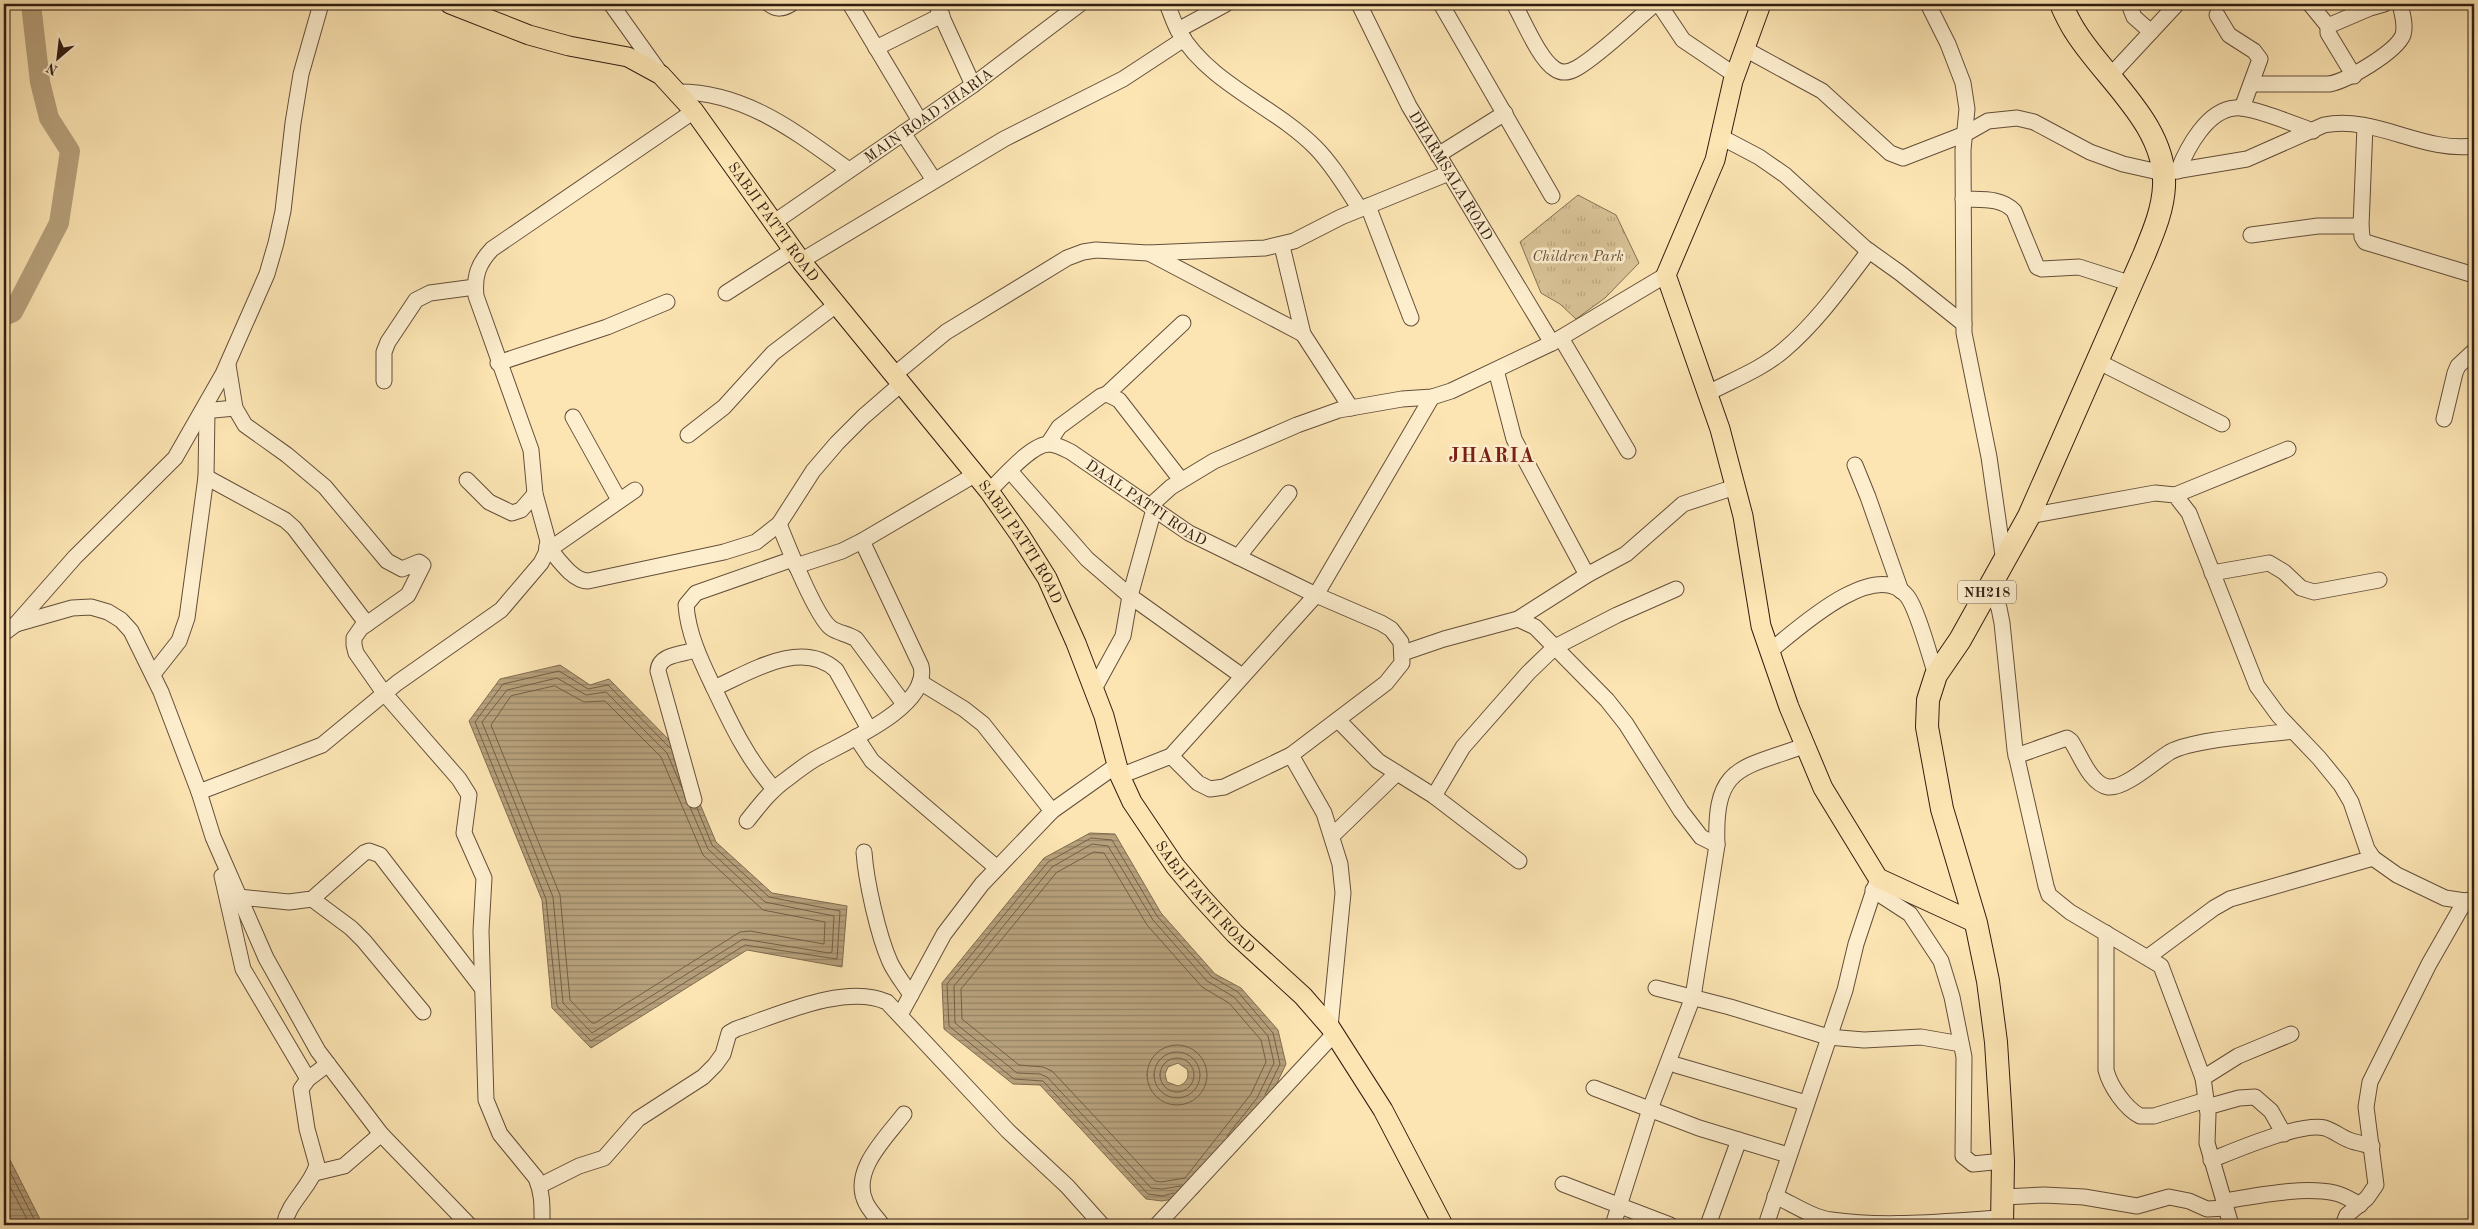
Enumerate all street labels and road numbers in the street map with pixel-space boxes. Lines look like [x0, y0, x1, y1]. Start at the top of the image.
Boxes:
street label: MAIN ROAD JHARIA [862, 66, 997, 167]
street label: DHARMSALA ROAD [1405, 109, 1494, 244]
street label: SABJI PATTI ROAD [724, 160, 821, 285]
street label: DAAL PATTI ROAD [1082, 458, 1209, 549]
street label: SABJI PATTI ROAD [975, 478, 1063, 606]
road number: NH218 [1958, 580, 2016, 604]
street label: SABJI PATTI ROAD [1152, 839, 1257, 957]

